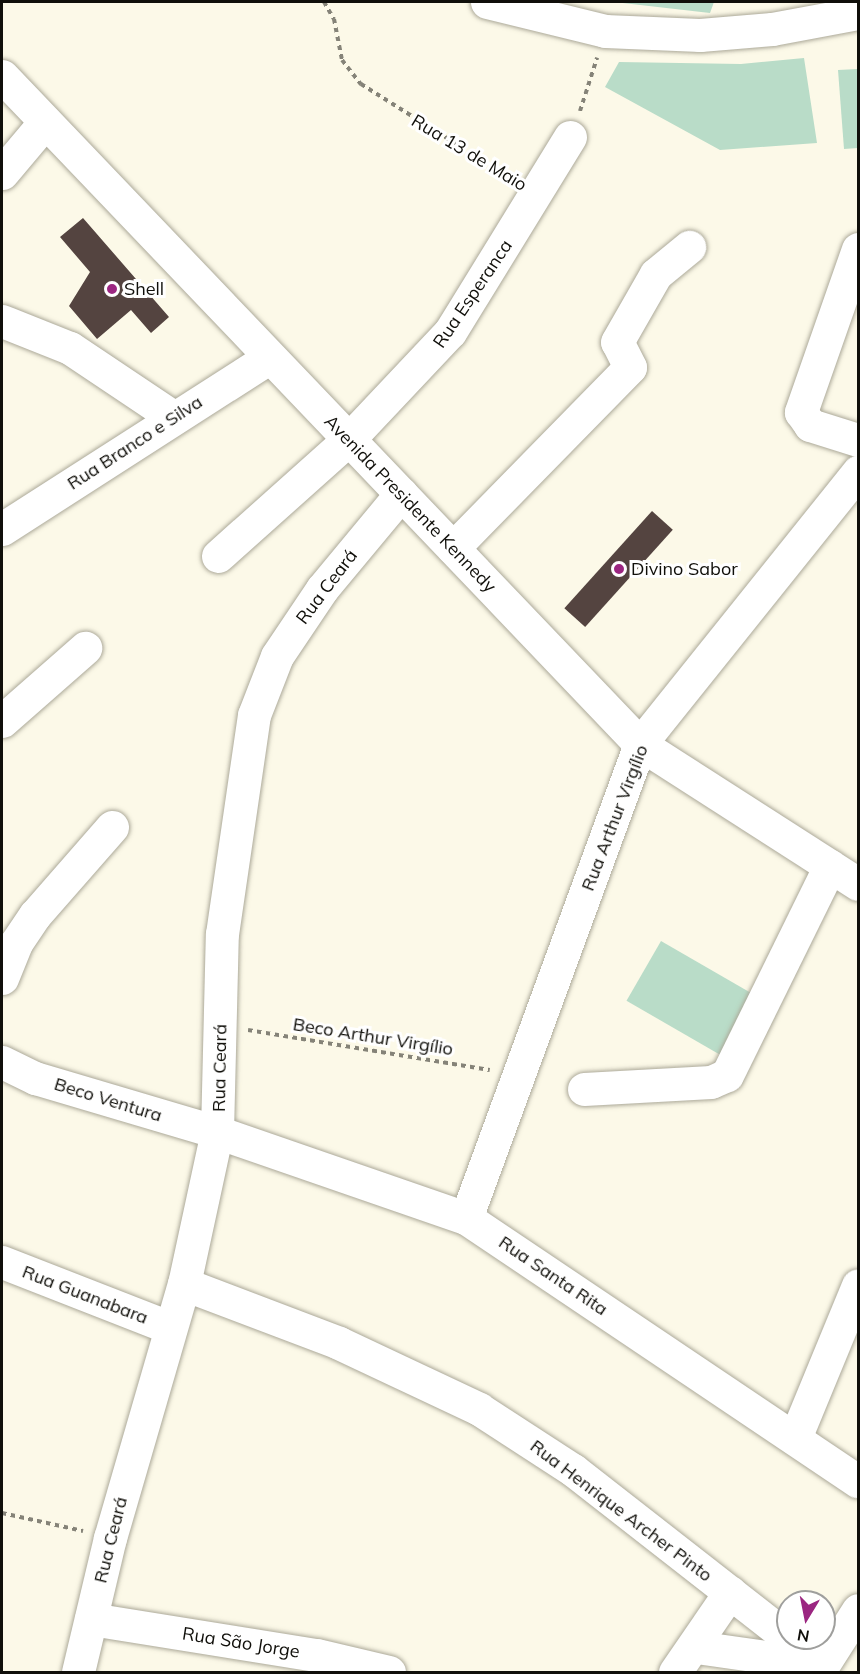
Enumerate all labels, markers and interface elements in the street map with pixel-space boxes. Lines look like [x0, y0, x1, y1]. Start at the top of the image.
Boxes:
street label: Rua 13 de Maio [407, 110, 531, 196]
street label: Rua Esperanca [429, 236, 517, 352]
place label: Shell [124, 278, 164, 300]
marker: Shell [105, 282, 119, 296]
street label: Rua Branco e Silva [63, 391, 207, 495]
street label: Avenida Presidente Kennedy [320, 411, 500, 597]
street label: Rua Ceará [292, 545, 362, 629]
place label: Divino Sabor [631, 558, 738, 580]
marker: Divino Sabor [612, 562, 626, 576]
street label: Rua Arthur Virgílio [577, 742, 653, 894]
street label: Beco Arthur Virgílio [291, 1014, 455, 1060]
street label: Rua Ceará [208, 1024, 232, 1112]
street label: Beco Ventura [52, 1073, 164, 1127]
street label: Rua Santa Rita [495, 1232, 611, 1320]
street label: Rua Guanabara [19, 1261, 151, 1329]
street label: Rua Henrique Archer Pinto [526, 1436, 716, 1586]
street label: Rua Ceará [90, 1495, 132, 1585]
north arrow [776, 1590, 836, 1650]
street label: Rua São Jorge [181, 1623, 301, 1663]
text: N [796, 1625, 811, 1647]

